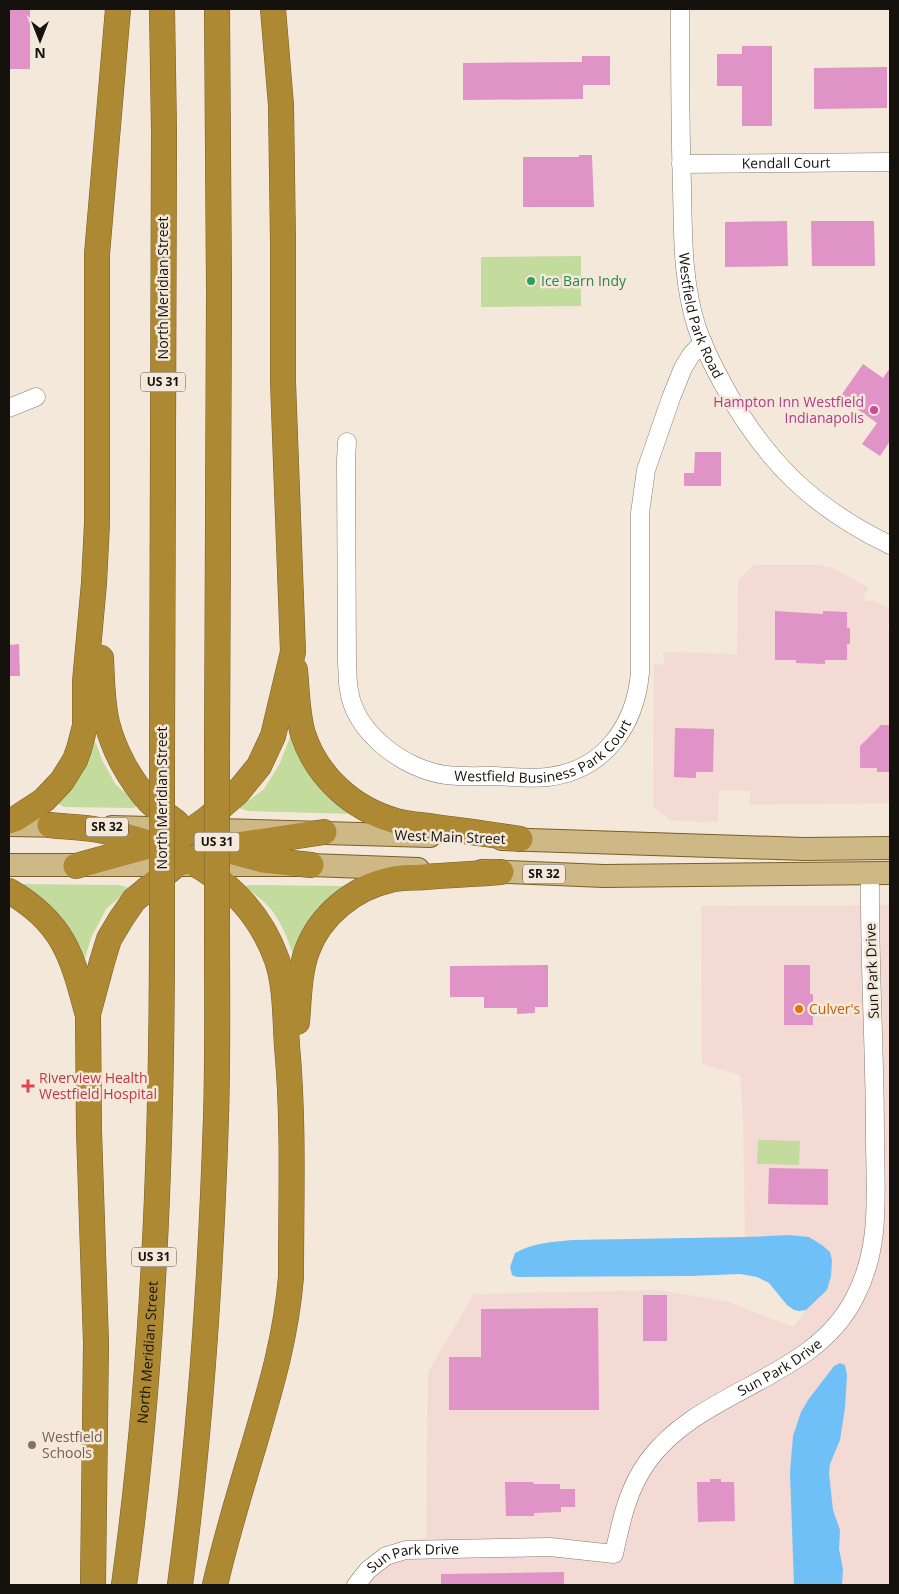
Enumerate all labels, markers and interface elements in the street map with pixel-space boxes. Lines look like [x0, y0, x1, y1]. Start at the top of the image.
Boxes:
north arrow [15, 15, 65, 65]
text: N [34, 44, 46, 63]
street label: Kendall Court [742, 153, 830, 172]
street label: North Meridian Street [153, 217, 172, 359]
street label: Westfield Park Road [675, 252, 728, 382]
place label: Ice Barn Indy [541, 271, 627, 290]
marker: Ice Barn Indy [525, 275, 537, 287]
road number: US 31 [140, 372, 186, 392]
place label: Hampton Inn Westfield Indianapolis [713, 392, 864, 427]
marker: Hampton Inn Westfield Indianapolis [868, 404, 880, 416]
street label: Westfield Business Park Court [454, 716, 635, 787]
street label: North Meridian Street [152, 727, 171, 869]
road number: SR 32 [86, 818, 128, 836]
street label: West Main Street [394, 825, 506, 848]
road number: US 31 [194, 832, 240, 852]
road number: SR 32 [523, 864, 565, 884]
street label: Sun Park Drive [860, 923, 883, 1019]
place label: Culver's [809, 999, 861, 1018]
marker: Culver's [793, 1003, 805, 1015]
place label: Riverview Health Westfield Hospital [39, 1068, 157, 1103]
marker: Riverview Health Westfield Hospital [21, 1079, 35, 1093]
road number: US 31 [132, 1248, 176, 1266]
street label: North Meridian Street [132, 1280, 162, 1424]
street label: Sun Park Drive [734, 1334, 826, 1400]
place label: Westfield Schools [42, 1427, 103, 1462]
marker: Westfield Schools [26, 1439, 38, 1451]
street label: Sun Park Drive [363, 1539, 459, 1577]

